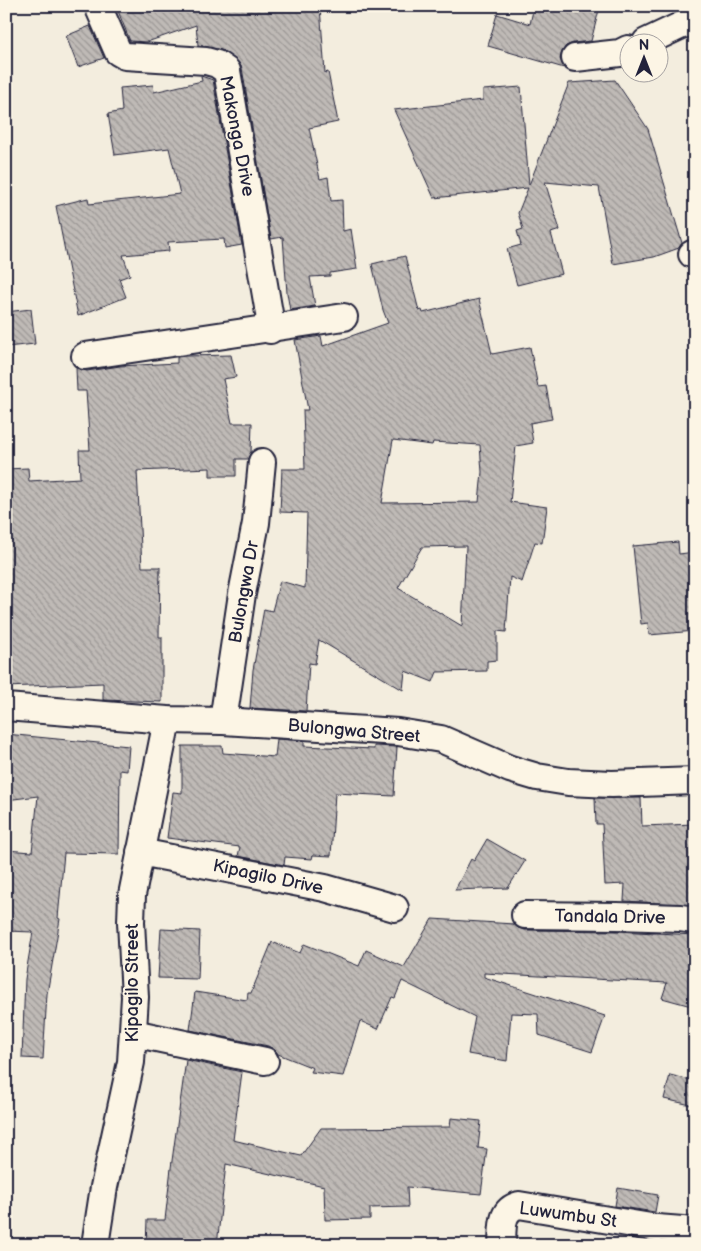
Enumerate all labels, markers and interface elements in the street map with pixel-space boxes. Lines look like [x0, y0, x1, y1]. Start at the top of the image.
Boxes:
north arrow [618, 32, 668, 82]
text: N [639, 37, 649, 54]
street label: Makonga Drive [215, 74, 259, 198]
street label: Bulongwa Dr [225, 539, 263, 645]
street label: Bulongwa Street [287, 715, 422, 747]
street label: Kipagilo Drive [211, 855, 325, 899]
street label: Tandala Drive [554, 906, 666, 928]
street label: Kipagilo Street [122, 923, 143, 1043]
street label: Luwumbu St [518, 1198, 619, 1232]

